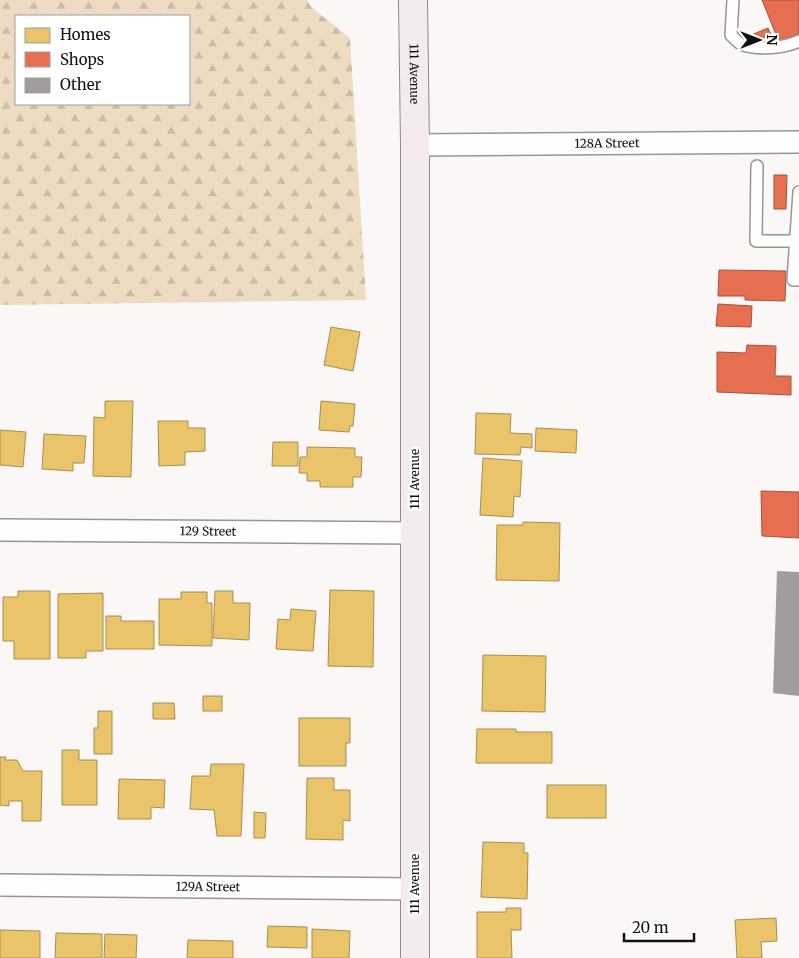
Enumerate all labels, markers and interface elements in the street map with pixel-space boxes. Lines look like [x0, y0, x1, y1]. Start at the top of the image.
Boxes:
legend [15, 15, 190, 105]
north arrow [734, 15, 784, 65]
text: Homes [60, 25, 111, 44]
text: N [763, 34, 781, 46]
street label: 111 Avenue [407, 44, 422, 104]
text: Shops [60, 50, 104, 69]
text: Other [60, 75, 102, 94]
street label: 128A Street [574, 135, 640, 151]
street label: 111 Avenue [407, 449, 422, 509]
street label: 129 Street [180, 523, 237, 539]
street label: 111 Avenue [407, 854, 422, 914]
street label: 129A Street [176, 879, 241, 894]
scale bar [624, 910, 694, 942]
text: 20 m [632, 918, 669, 937]

